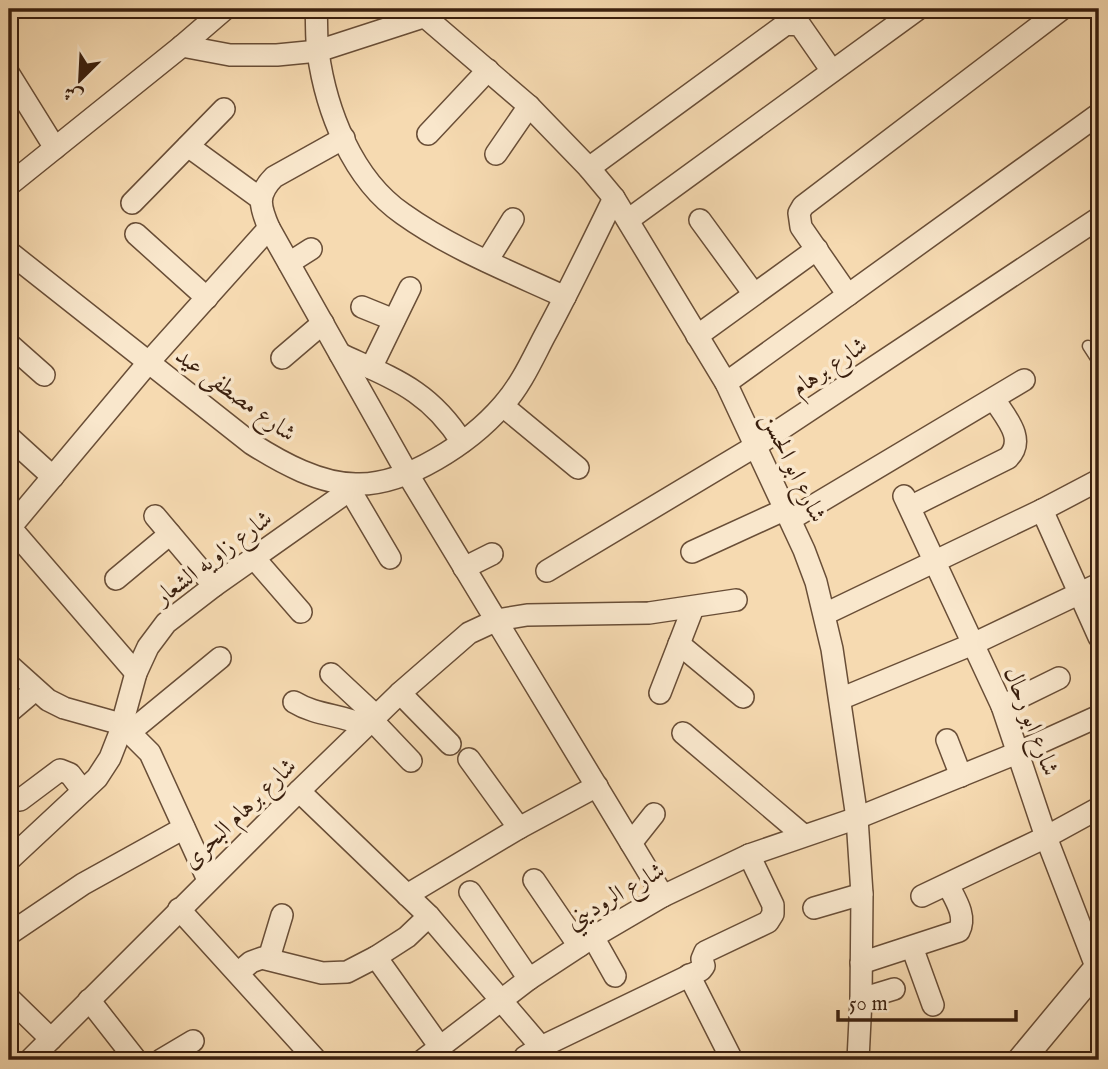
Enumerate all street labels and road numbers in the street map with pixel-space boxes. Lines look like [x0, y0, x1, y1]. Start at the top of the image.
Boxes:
street label: شارع برهام [786, 330, 876, 407]
street label: شارع مصطفى عيد [167, 341, 302, 452]
street label: شارع ابو الحسن [750, 407, 833, 529]
street label: شارع زاويه الشعار [147, 504, 281, 616]
street label: شارع ابو رحال [993, 663, 1066, 782]
street label: شارع برهام البحرى [176, 752, 307, 879]
street label: شارع الروديني [561, 856, 673, 941]

